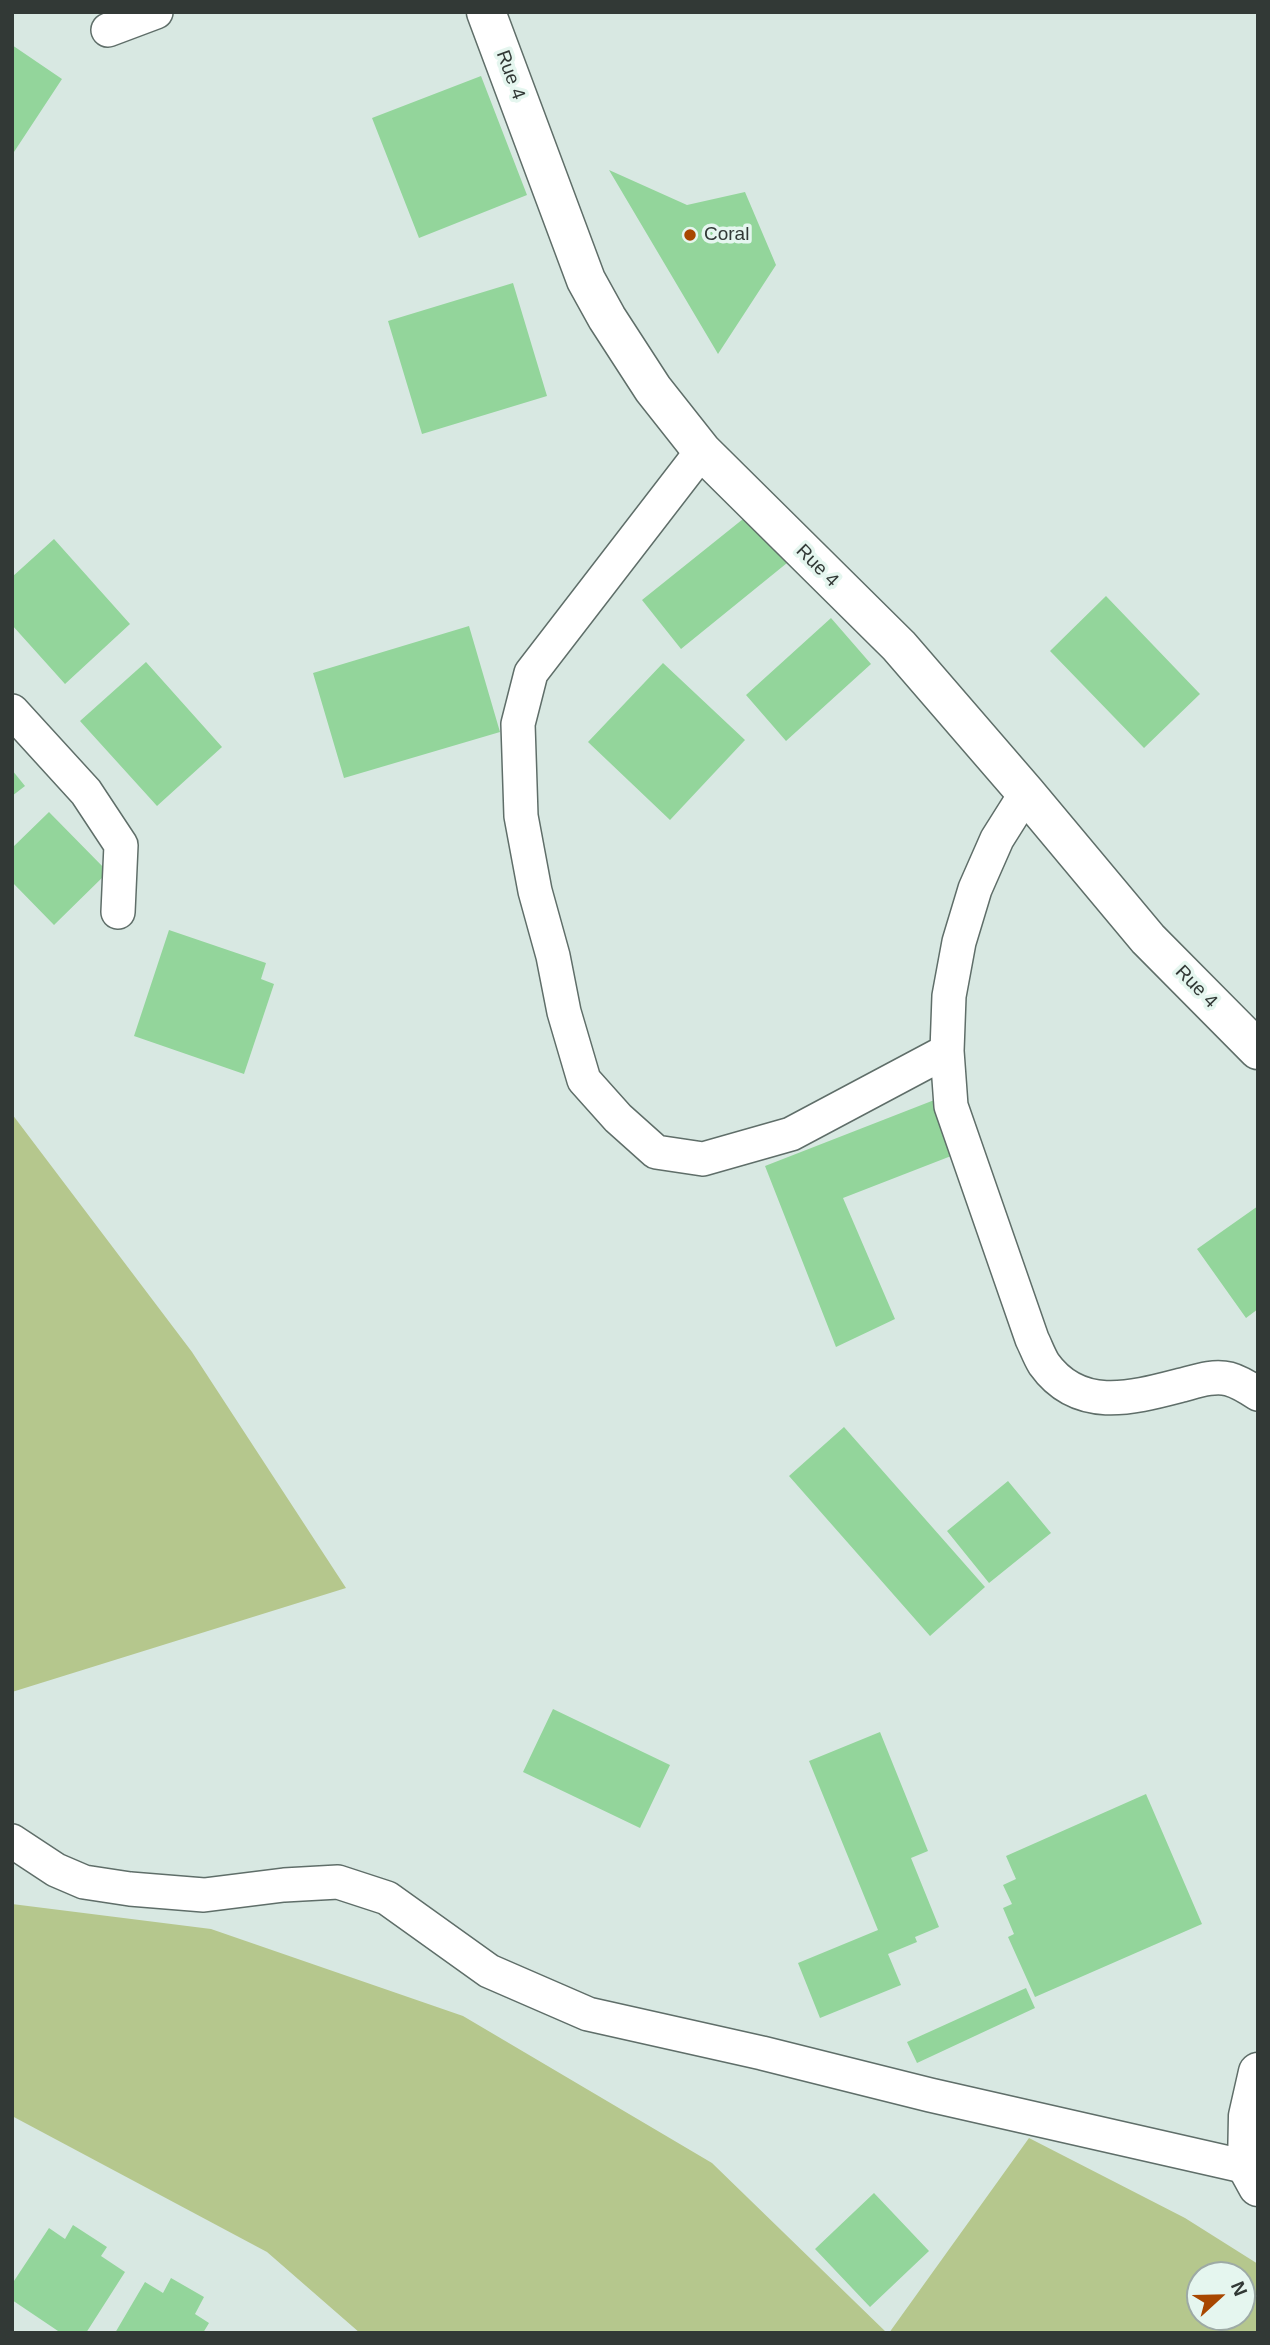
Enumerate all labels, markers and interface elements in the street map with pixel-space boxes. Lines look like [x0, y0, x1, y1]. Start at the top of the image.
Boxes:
street label: Rue 4 [491, 47, 529, 103]
place label: Coral [704, 224, 749, 246]
marker: Coral [682, 227, 698, 243]
street label: Rue 4 [791, 540, 843, 592]
street label: Rue 4 [1170, 961, 1222, 1013]
north arrow [1186, 2261, 1256, 2331]
text: N [1227, 2278, 1251, 2299]

